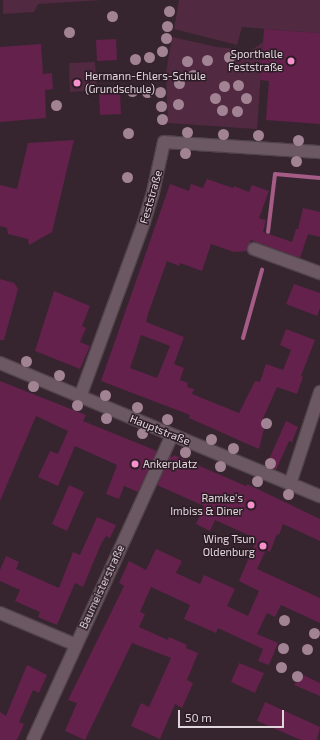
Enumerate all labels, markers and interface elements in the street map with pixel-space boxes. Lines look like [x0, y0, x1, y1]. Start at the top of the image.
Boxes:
place label: Sporthalle Feststraße [228, 48, 283, 74]
marker: Sporthalle Feststraße [286, 56, 296, 66]
place label: Hermann-Ehlers-Schule (Grundschule) [85, 70, 206, 96]
marker: Hermann-Ehlers-Schule (Grundschule) [72, 78, 82, 88]
street label: Feststraße [137, 169, 165, 225]
street label: Hauptstraße [128, 412, 192, 448]
place label: Ankerplatz [143, 457, 197, 471]
marker: Ankerplatz [130, 459, 140, 469]
place label: Ramke's Imbiss & Diner [170, 492, 243, 518]
marker: Ramke's Imbiss & Diner [246, 500, 256, 510]
place label: Wing Tsun Oldenburg [203, 533, 255, 559]
marker: Wing Tsun Oldenburg [258, 541, 268, 551]
street label: Baumeisterstraße [77, 543, 127, 631]
scale bar [180, 702, 286, 728]
text: 50 m [185, 710, 212, 724]

